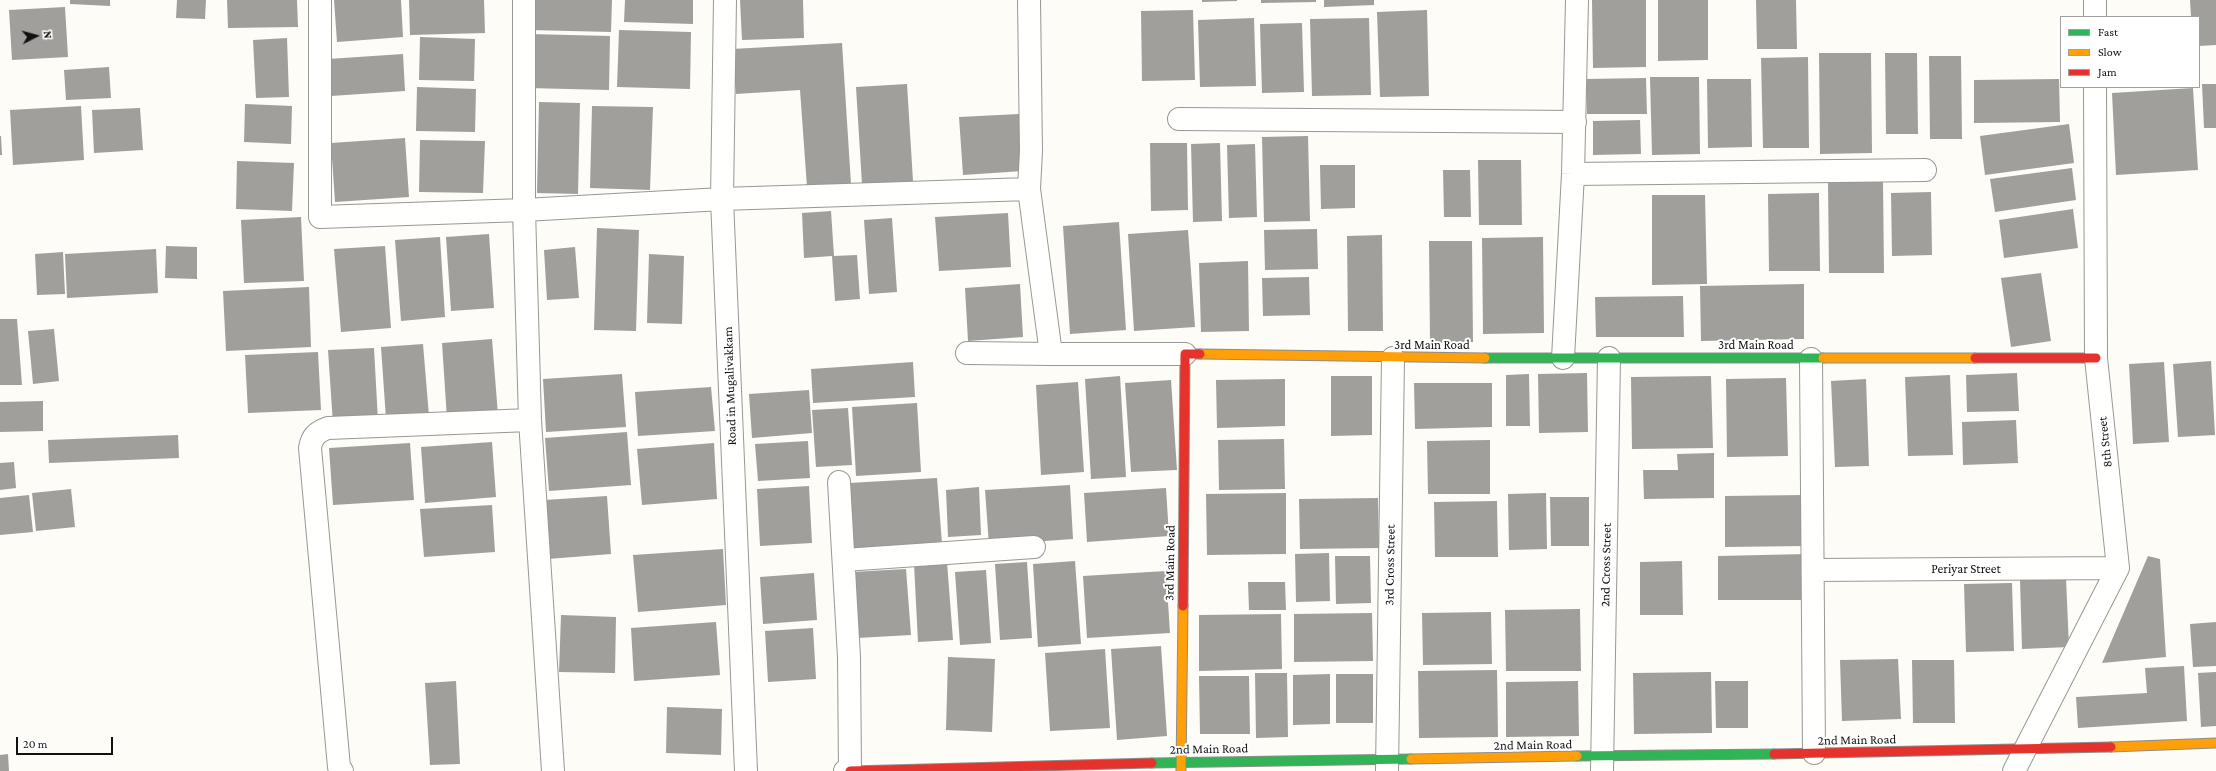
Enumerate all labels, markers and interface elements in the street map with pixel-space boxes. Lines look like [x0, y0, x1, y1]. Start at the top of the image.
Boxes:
north arrow [16, 16, 56, 56]
legend [2060, 16, 2200, 88]
text: Fast [2098, 25, 2118, 39]
text: N [42, 30, 54, 39]
text: Slow [2098, 45, 2122, 59]
text: Jam [2098, 65, 2117, 79]
street label: Road in Mugalivakkam [720, 326, 740, 446]
street label: 3rd Main Road [1394, 337, 1470, 353]
street label: 3rd Main Road [1718, 337, 1794, 353]
street label: 8th Street [2095, 416, 2115, 468]
street label: 2nd Cross Street [1597, 523, 1615, 607]
street label: 3rd Cross Street [1381, 524, 1399, 606]
street label: 3rd Main Road [1162, 525, 1178, 601]
street label: Periyar Street [1931, 561, 2001, 577]
scale bar [18, 729, 115, 755]
street label: 2nd Main Road [1818, 732, 1896, 748]
text: 20 m [23, 737, 47, 751]
street label: 2nd Main Road [1494, 737, 1572, 753]
street label: 2nd Main Road [1170, 741, 1248, 757]

